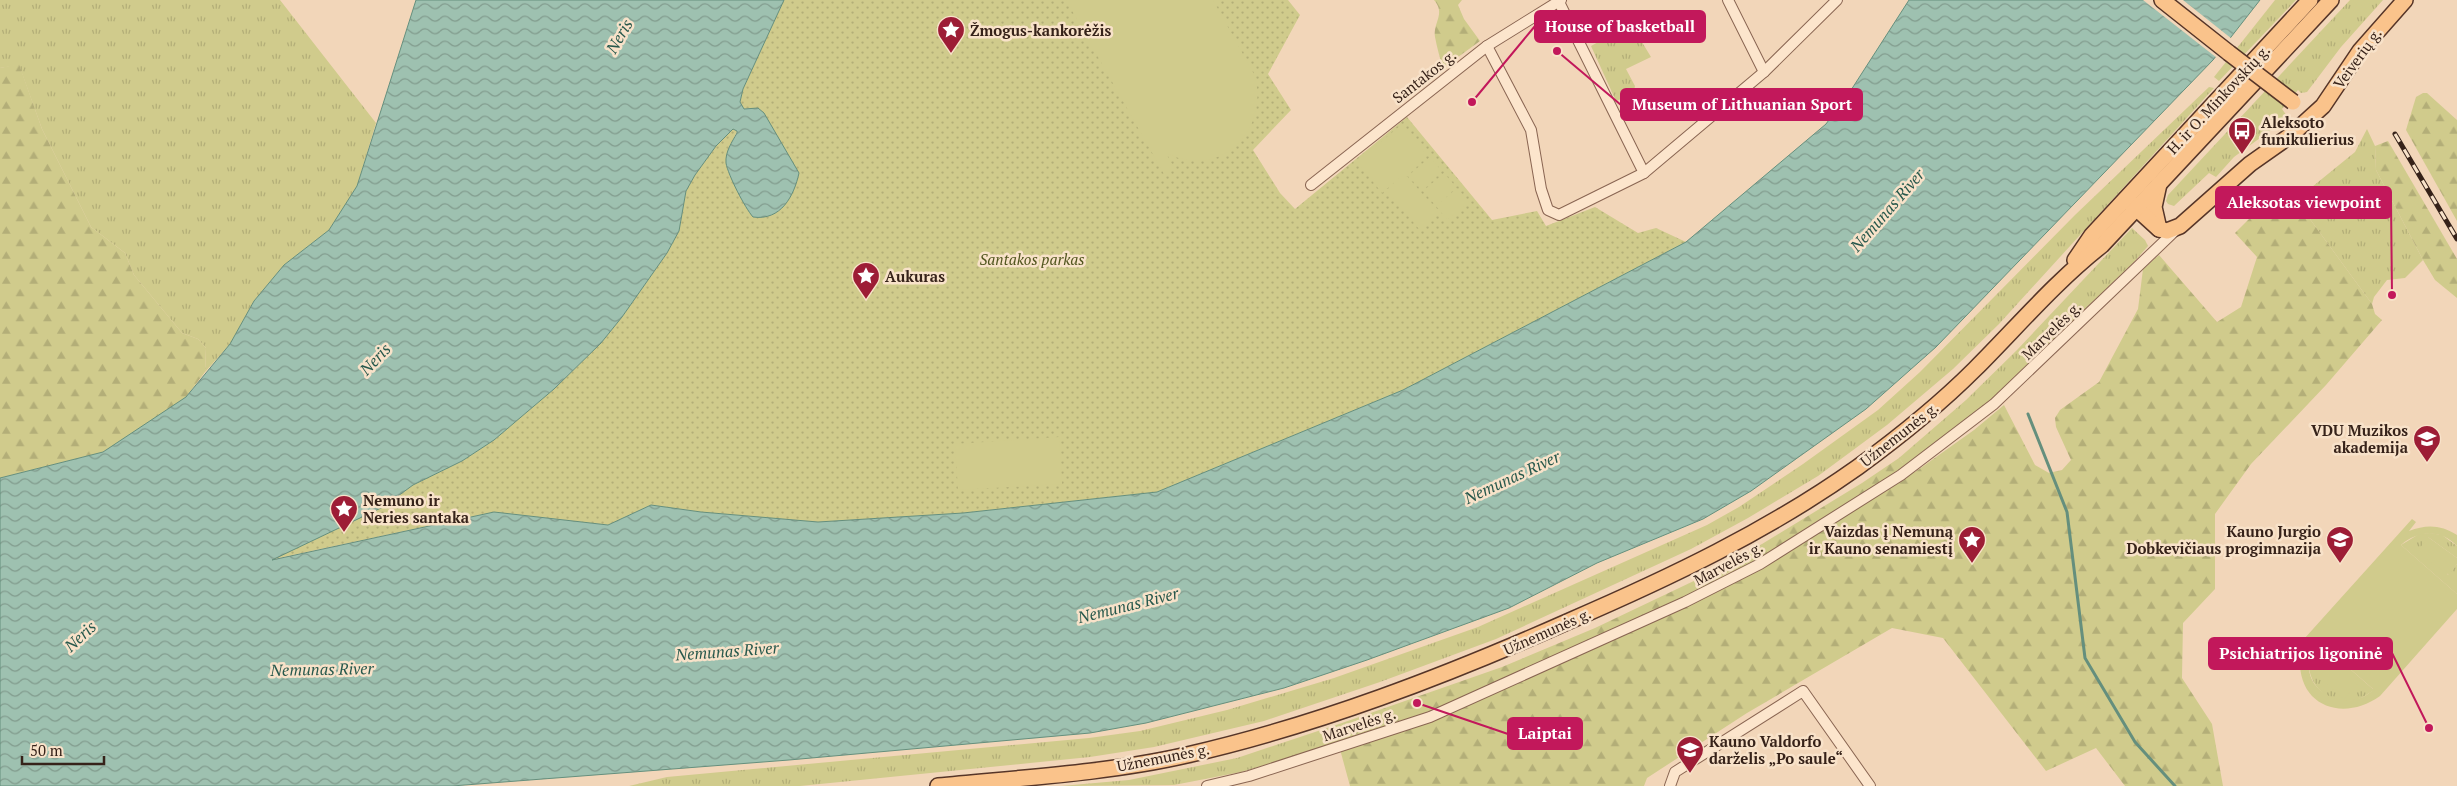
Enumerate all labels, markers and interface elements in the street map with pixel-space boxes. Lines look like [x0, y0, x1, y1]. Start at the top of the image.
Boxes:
callout: House of basketball [1535, 11, 1705, 42]
water label: Neris [600, 15, 638, 58]
place icon: Žmogus-kankorėžis [936, 15, 966, 54]
text: House of basketball [1545, 15, 1695, 37]
place label: Žmogus-kankorėžis [970, 20, 1111, 40]
street label: Veiverių g. [2328, 24, 2386, 92]
street label: H. ir O. Minkovskių g. [2162, 40, 2274, 158]
street label: Santakos g. [1388, 45, 1460, 107]
callout: Museum of Lithuanian Sport [1621, 89, 1862, 120]
text: Museum of Lithuanian Sport [1632, 93, 1853, 115]
place label: Aleksoto funikulierius [2261, 112, 2354, 149]
bus stop icon: Aleksoto funikulierius [2227, 116, 2257, 155]
water label: Nemunas River [1844, 163, 1930, 257]
callout: Aleksotas viewpoint [2216, 187, 2391, 218]
text: Aleksotas viewpoint [2227, 191, 2382, 213]
park label: Santakos parkas [979, 249, 1085, 269]
place icon: Aukuras [851, 261, 881, 300]
place label: Aukuras [885, 266, 945, 286]
street label: Marvelės g. [2017, 296, 2085, 364]
water label: Neris [354, 338, 396, 380]
street label: Užnemunės g. [1856, 397, 1942, 471]
place label: VDU Muzikos akademija [2311, 420, 2409, 457]
school or university icon: VDU Muzikos akademija [2412, 424, 2442, 463]
water label: Nemunas River [1460, 445, 1564, 509]
place label: Nemuno ir Neries santaka [363, 490, 470, 527]
place icon: Nemuno ir Neries santaka [329, 494, 359, 533]
place label: Vaizdas į Nemuną ir Kauno senamiestį [1809, 521, 1954, 558]
place label: Kauno Jurgio Dobkevičiaus progimnazija [2126, 521, 2322, 558]
place icon: Vaizdas į Nemuną ir Kauno senamiestį [1957, 525, 1987, 564]
school or university icon: Kauno Jurgio Dobkevičiaus progimnazija [2325, 525, 2355, 564]
street label: Marvelės g. [1690, 536, 1766, 590]
water label: Nemunas River [1074, 582, 1182, 628]
street label: Užnemunės g. [1500, 603, 1594, 659]
water label: Neris [59, 615, 101, 657]
water label: Nemunas River [674, 636, 780, 666]
callout: Psichiatrijos ligoninė [2209, 638, 2392, 669]
text: Psichiatrijos ligoninė [2219, 642, 2383, 664]
water label: Nemunas River [269, 657, 375, 681]
street label: Marvelės g. [1320, 703, 1398, 745]
callout: Laiptai [1508, 718, 1582, 749]
text: Laiptai [1518, 722, 1572, 744]
place label: Kauno Valdorfo darželis „Po saule“ [1709, 731, 1843, 768]
scale bar [22, 734, 105, 766]
school or university icon: Kauno Valdorfo darželis „Po saule“ [1675, 735, 1705, 774]
street label: Užnemunės g. [1115, 738, 1211, 776]
text: 50 m [30, 740, 63, 760]

